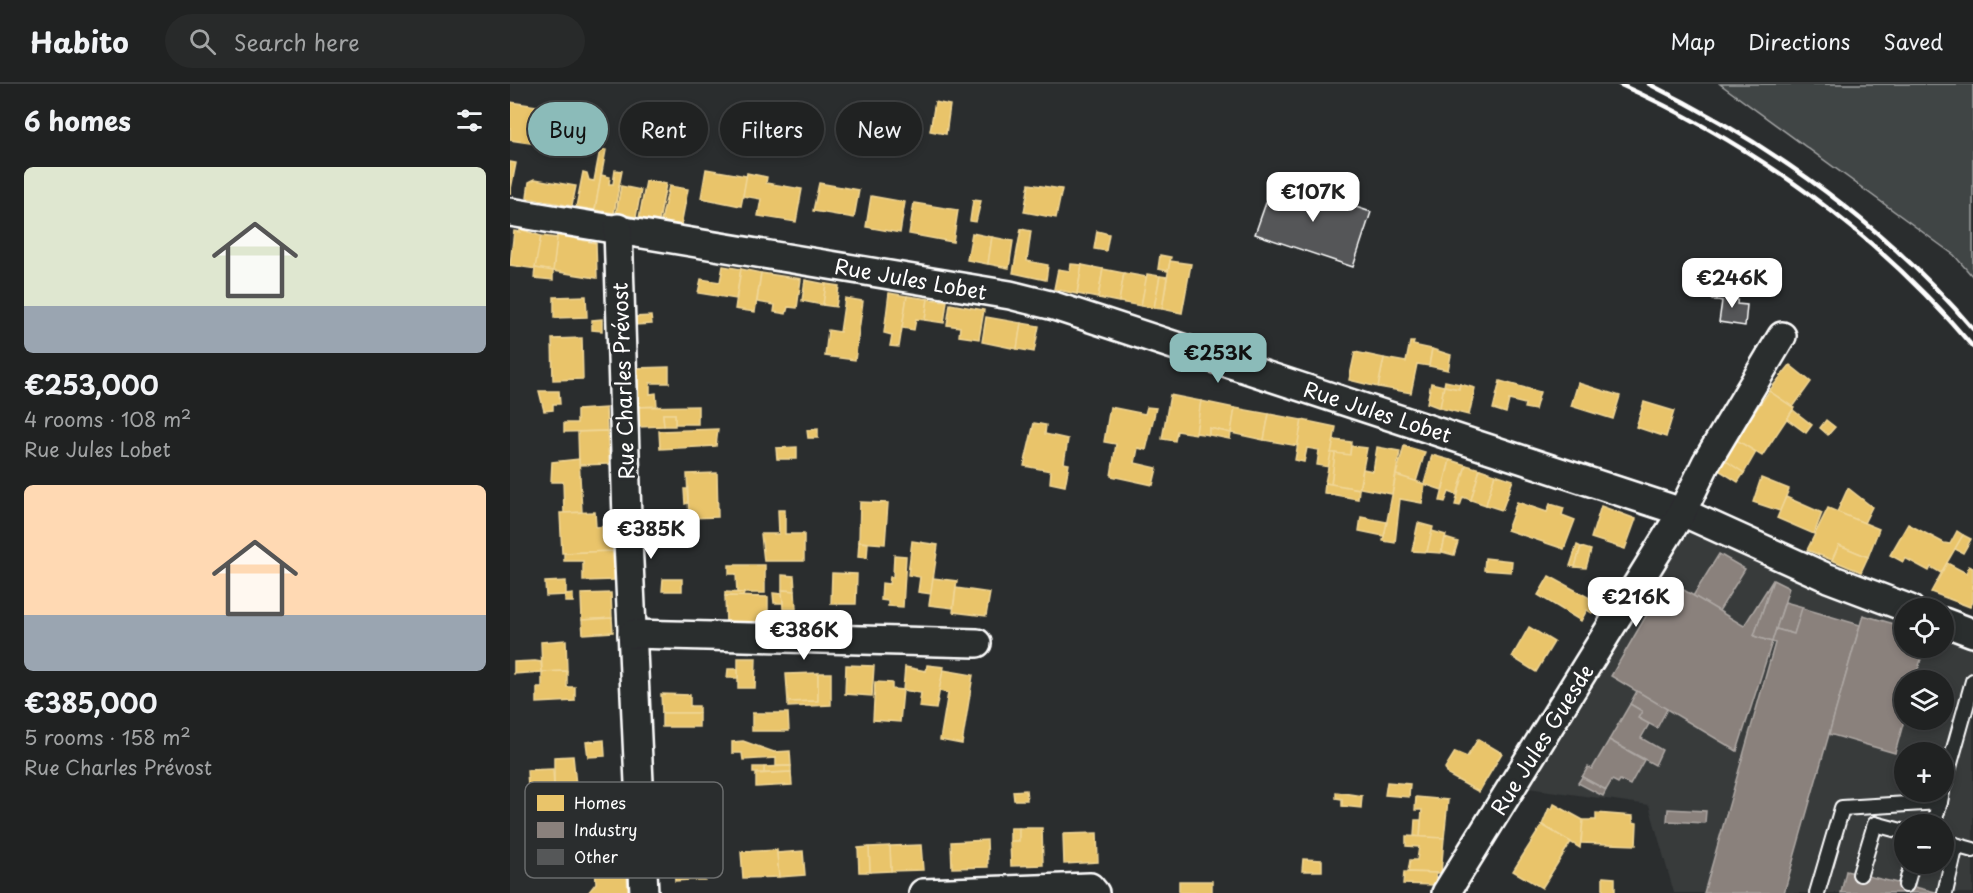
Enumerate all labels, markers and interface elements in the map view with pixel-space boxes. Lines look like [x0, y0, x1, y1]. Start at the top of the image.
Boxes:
search box [165, 14, 585, 68]
text: Habito [30, 20, 129, 63]
icon: search [186, 25, 219, 58]
text: Search here [234, 25, 360, 58]
text: Map [1670, 25, 1715, 57]
text: Directions [1748, 25, 1850, 57]
text: Saved [1883, 25, 1943, 57]
text: 6 homes [24, 101, 131, 140]
chip: Buy [528, 102, 608, 156]
chip: Rent [620, 102, 708, 156]
chip: Filters [720, 102, 824, 156]
chip: New [836, 102, 922, 156]
icon: filters [453, 104, 486, 137]
pin: €107K [1271, 172, 1355, 223]
text: €107K [1281, 176, 1345, 206]
icon: home [201, 206, 309, 314]
street label: Rue Jules Lobet [832, 249, 990, 307]
pin: €246K [1690, 258, 1774, 309]
text: €246K [1696, 262, 1768, 292]
street label: Rue Charles Prévost [603, 282, 641, 480]
pin: €253K [1176, 333, 1260, 384]
text: €253K [1184, 337, 1252, 367]
text: €253,000 [24, 365, 159, 404]
street label: Rue Jules Lobet [1300, 372, 1456, 450]
text: 4 rooms · 108 m² [24, 404, 191, 434]
text: Rue Jules Lobet [24, 434, 171, 464]
pin: €385K [609, 509, 693, 560]
text: €385K [617, 513, 685, 543]
icon: home [201, 524, 309, 632]
pin: €216K [1594, 577, 1678, 628]
text: €216K [1602, 581, 1670, 611]
map controls [1894, 598, 1954, 874]
button: locate [1894, 598, 1954, 658]
pin: €386K [762, 610, 846, 661]
text: €386K [769, 614, 839, 644]
street label: Rue Jules Guesde [1482, 657, 1600, 821]
button: layers [1894, 670, 1954, 730]
text: €385,000 [24, 683, 157, 722]
text: 5 rooms · 158 m² [24, 722, 191, 752]
button: + [1894, 742, 1954, 802]
text: Rue Charles Prévost [24, 752, 212, 782]
legend [525, 782, 723, 878]
text: Homes [574, 790, 626, 814]
button: − [1894, 814, 1954, 874]
text: Industry [574, 817, 637, 841]
text: Other [574, 844, 618, 868]

